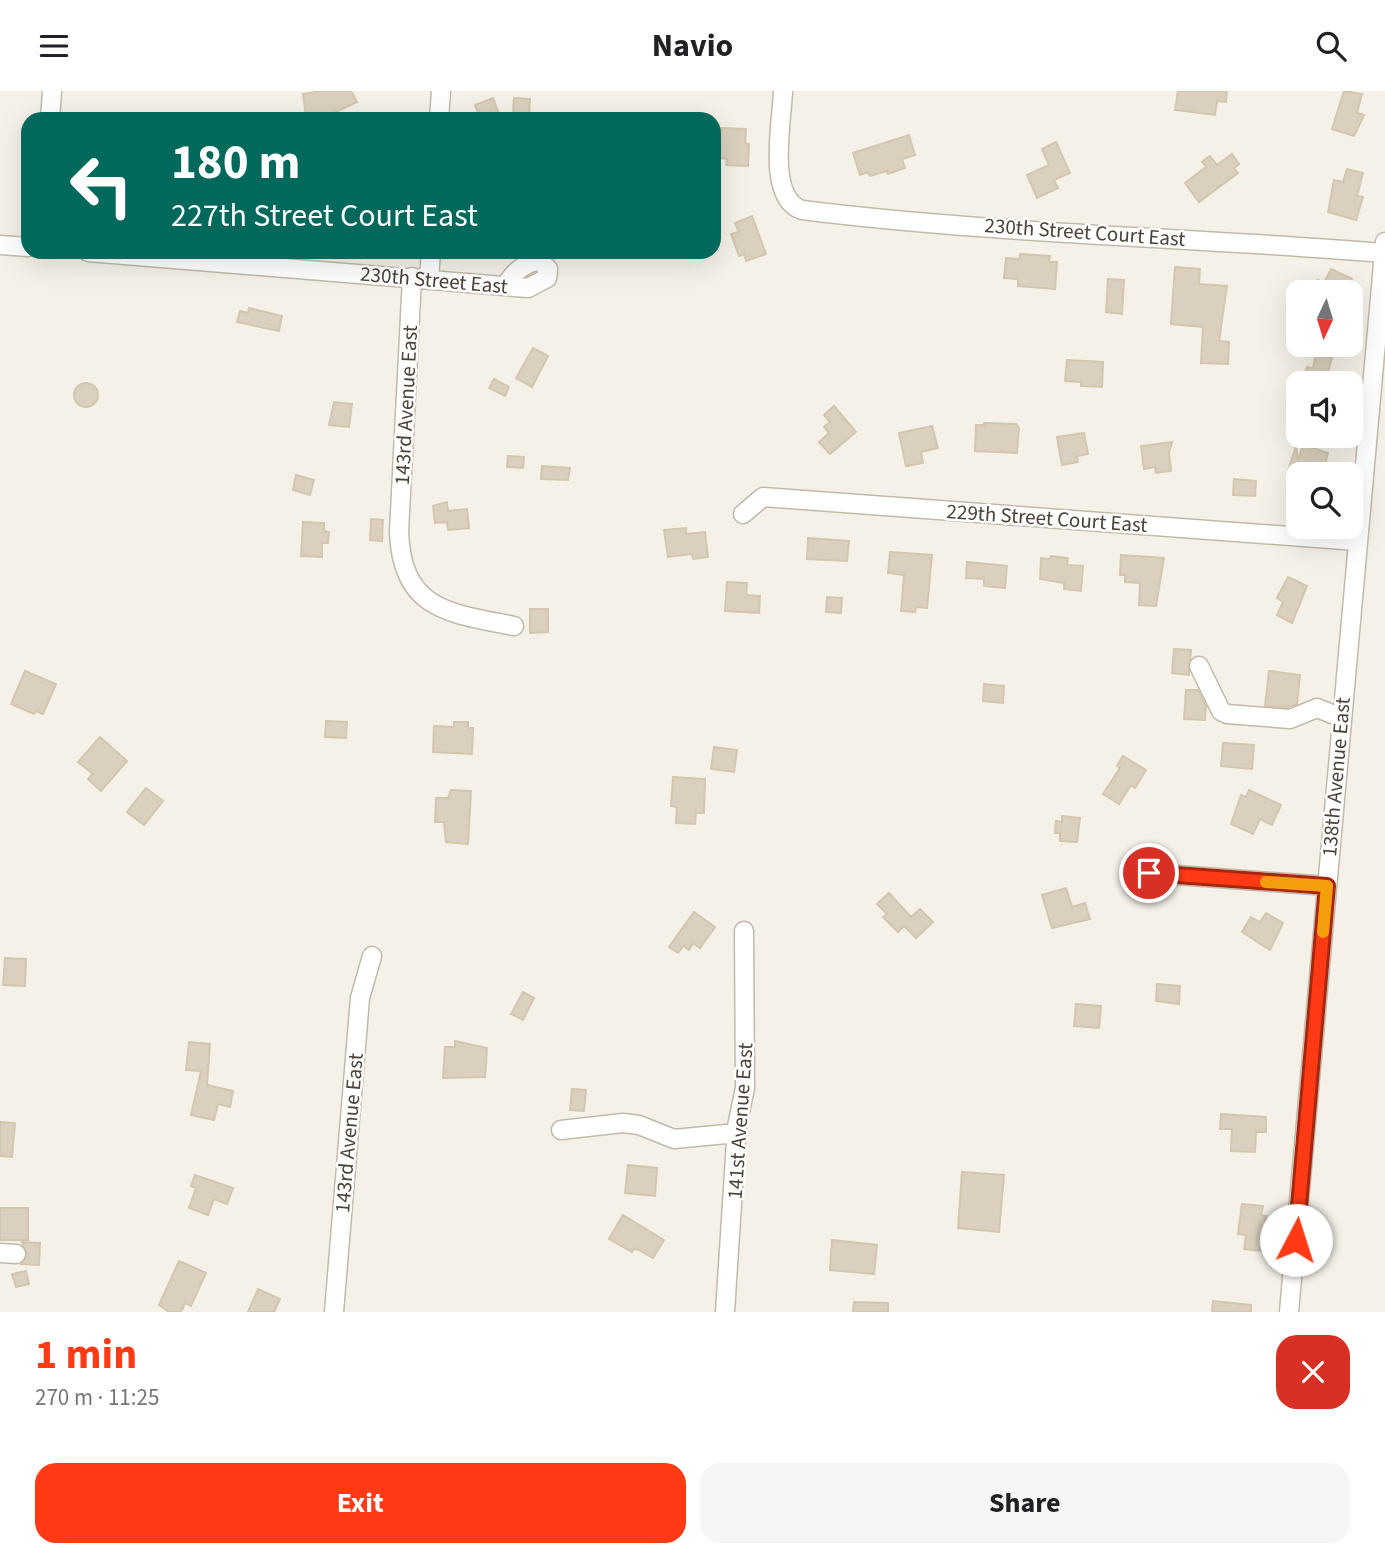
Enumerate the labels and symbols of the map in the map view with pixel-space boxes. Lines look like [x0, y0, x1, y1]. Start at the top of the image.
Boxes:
street label: 230th Street Court East [984, 210, 1186, 254]
street label: 230th Street East [359, 259, 509, 301]
north arrow [1286, 280, 1363, 357]
street label: 143rd Avenue East [387, 324, 425, 486]
street label: 229th Street Court East [946, 496, 1148, 540]
street label: 138th Avenue East [1314, 696, 1358, 858]
pin [1119, 843, 1179, 903]
street label: 141st Avenue East [720, 1042, 760, 1200]
street label: 143rd Avenue East [327, 1052, 371, 1214]
position arrow [1259, 1203, 1333, 1277]

